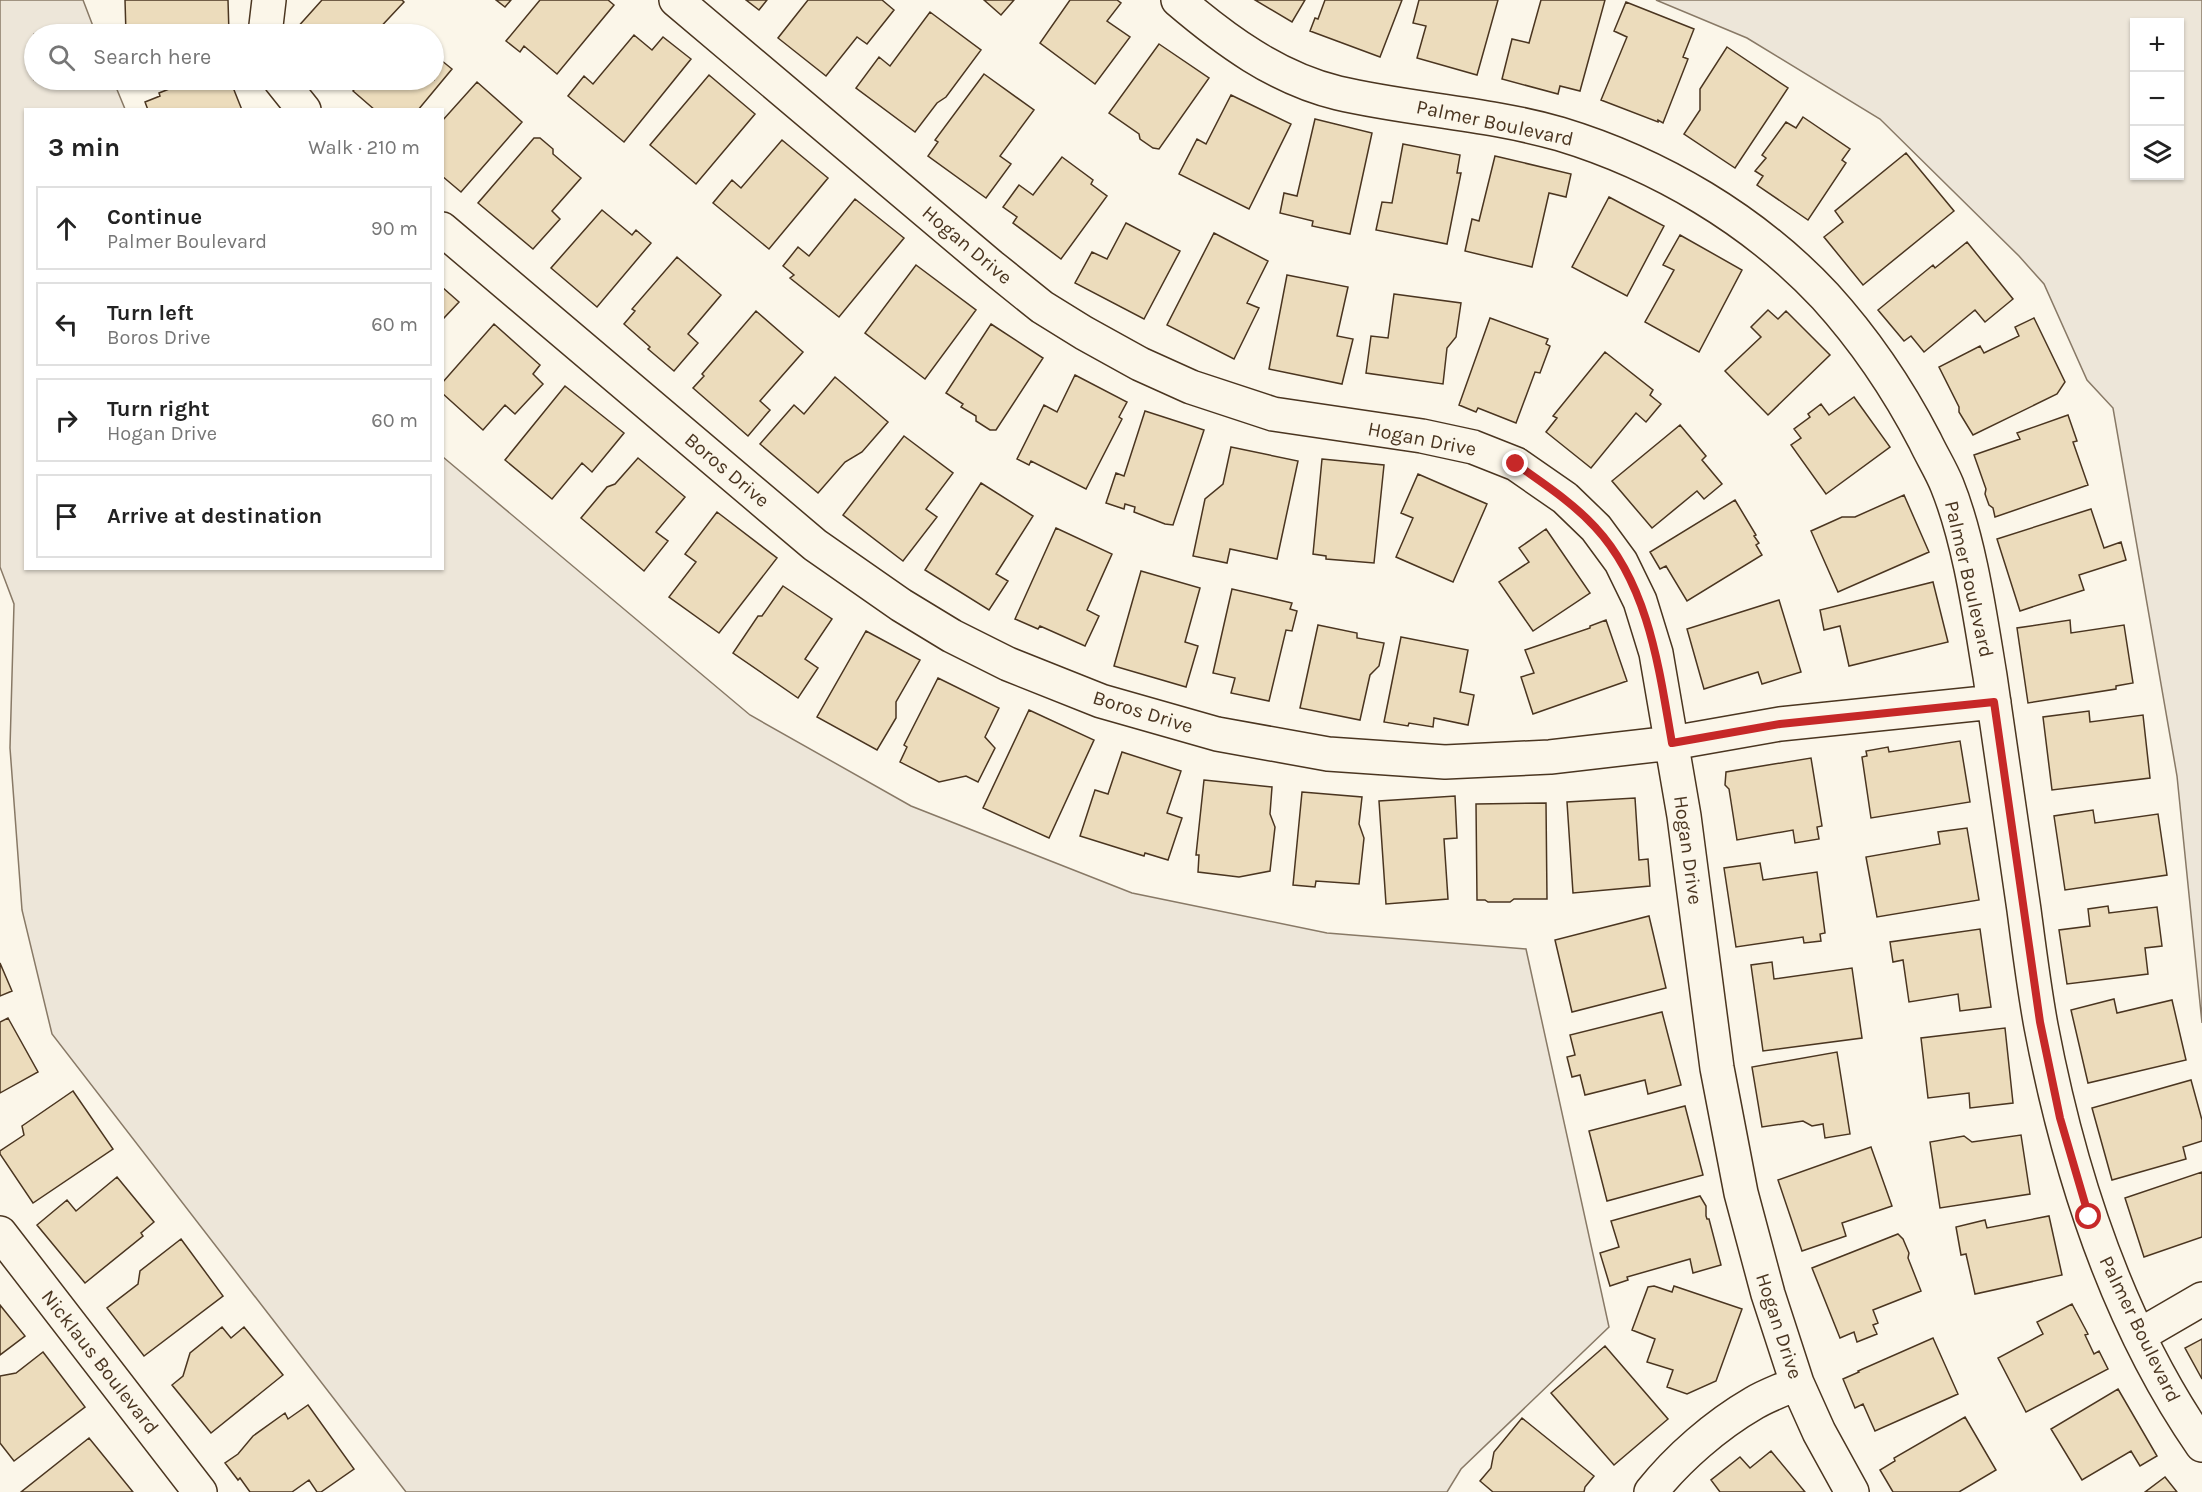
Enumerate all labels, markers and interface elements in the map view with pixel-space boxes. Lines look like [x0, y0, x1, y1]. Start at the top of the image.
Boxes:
map controls [2130, 18, 2184, 180]
button: + [2130, 18, 2184, 72]
search box [24, 24, 444, 90]
icon: search [45, 41, 78, 74]
text: Search here [93, 44, 211, 70]
button: − [2130, 72, 2184, 126]
street label: Palmer Boulevard [1414, 95, 1576, 151]
button: layers [2130, 126, 2184, 180]
text: 3 min [48, 132, 120, 163]
text: Walk · 210 m [308, 136, 420, 159]
street label: Hogan Drive [917, 201, 1017, 289]
text: Continue [107, 204, 202, 230]
icon: ahead [50, 212, 83, 245]
text: 90 m [371, 217, 418, 240]
text: Palmer Boulevard [107, 230, 267, 253]
text: Turn left [107, 300, 194, 326]
icon: left [50, 308, 83, 341]
text: 60 m [371, 313, 418, 336]
text: Boros Drive [107, 326, 211, 349]
text: Turn right [107, 396, 210, 422]
icon: right [50, 404, 83, 437]
text: 60 m [371, 409, 418, 432]
street label: Hogan Drive [1366, 417, 1478, 461]
text: Hogan Drive [107, 422, 217, 445]
street label: Boros Drive [680, 428, 774, 512]
route end [1502, 450, 1528, 476]
street label: Palmer Boulevard [1940, 498, 1998, 660]
icon: arrive [50, 500, 83, 533]
text: Arrive at destination [107, 503, 322, 529]
street label: Boros Drive [1090, 686, 1196, 738]
street label: Hogan Drive [1669, 794, 1707, 906]
route start [2075, 1203, 2101, 1229]
street label: Palmer Boulevard [2095, 1252, 2185, 1406]
street label: Hogan Drive [1751, 1270, 1807, 1382]
street label: Nicklaus Boulevard [37, 1285, 163, 1439]

